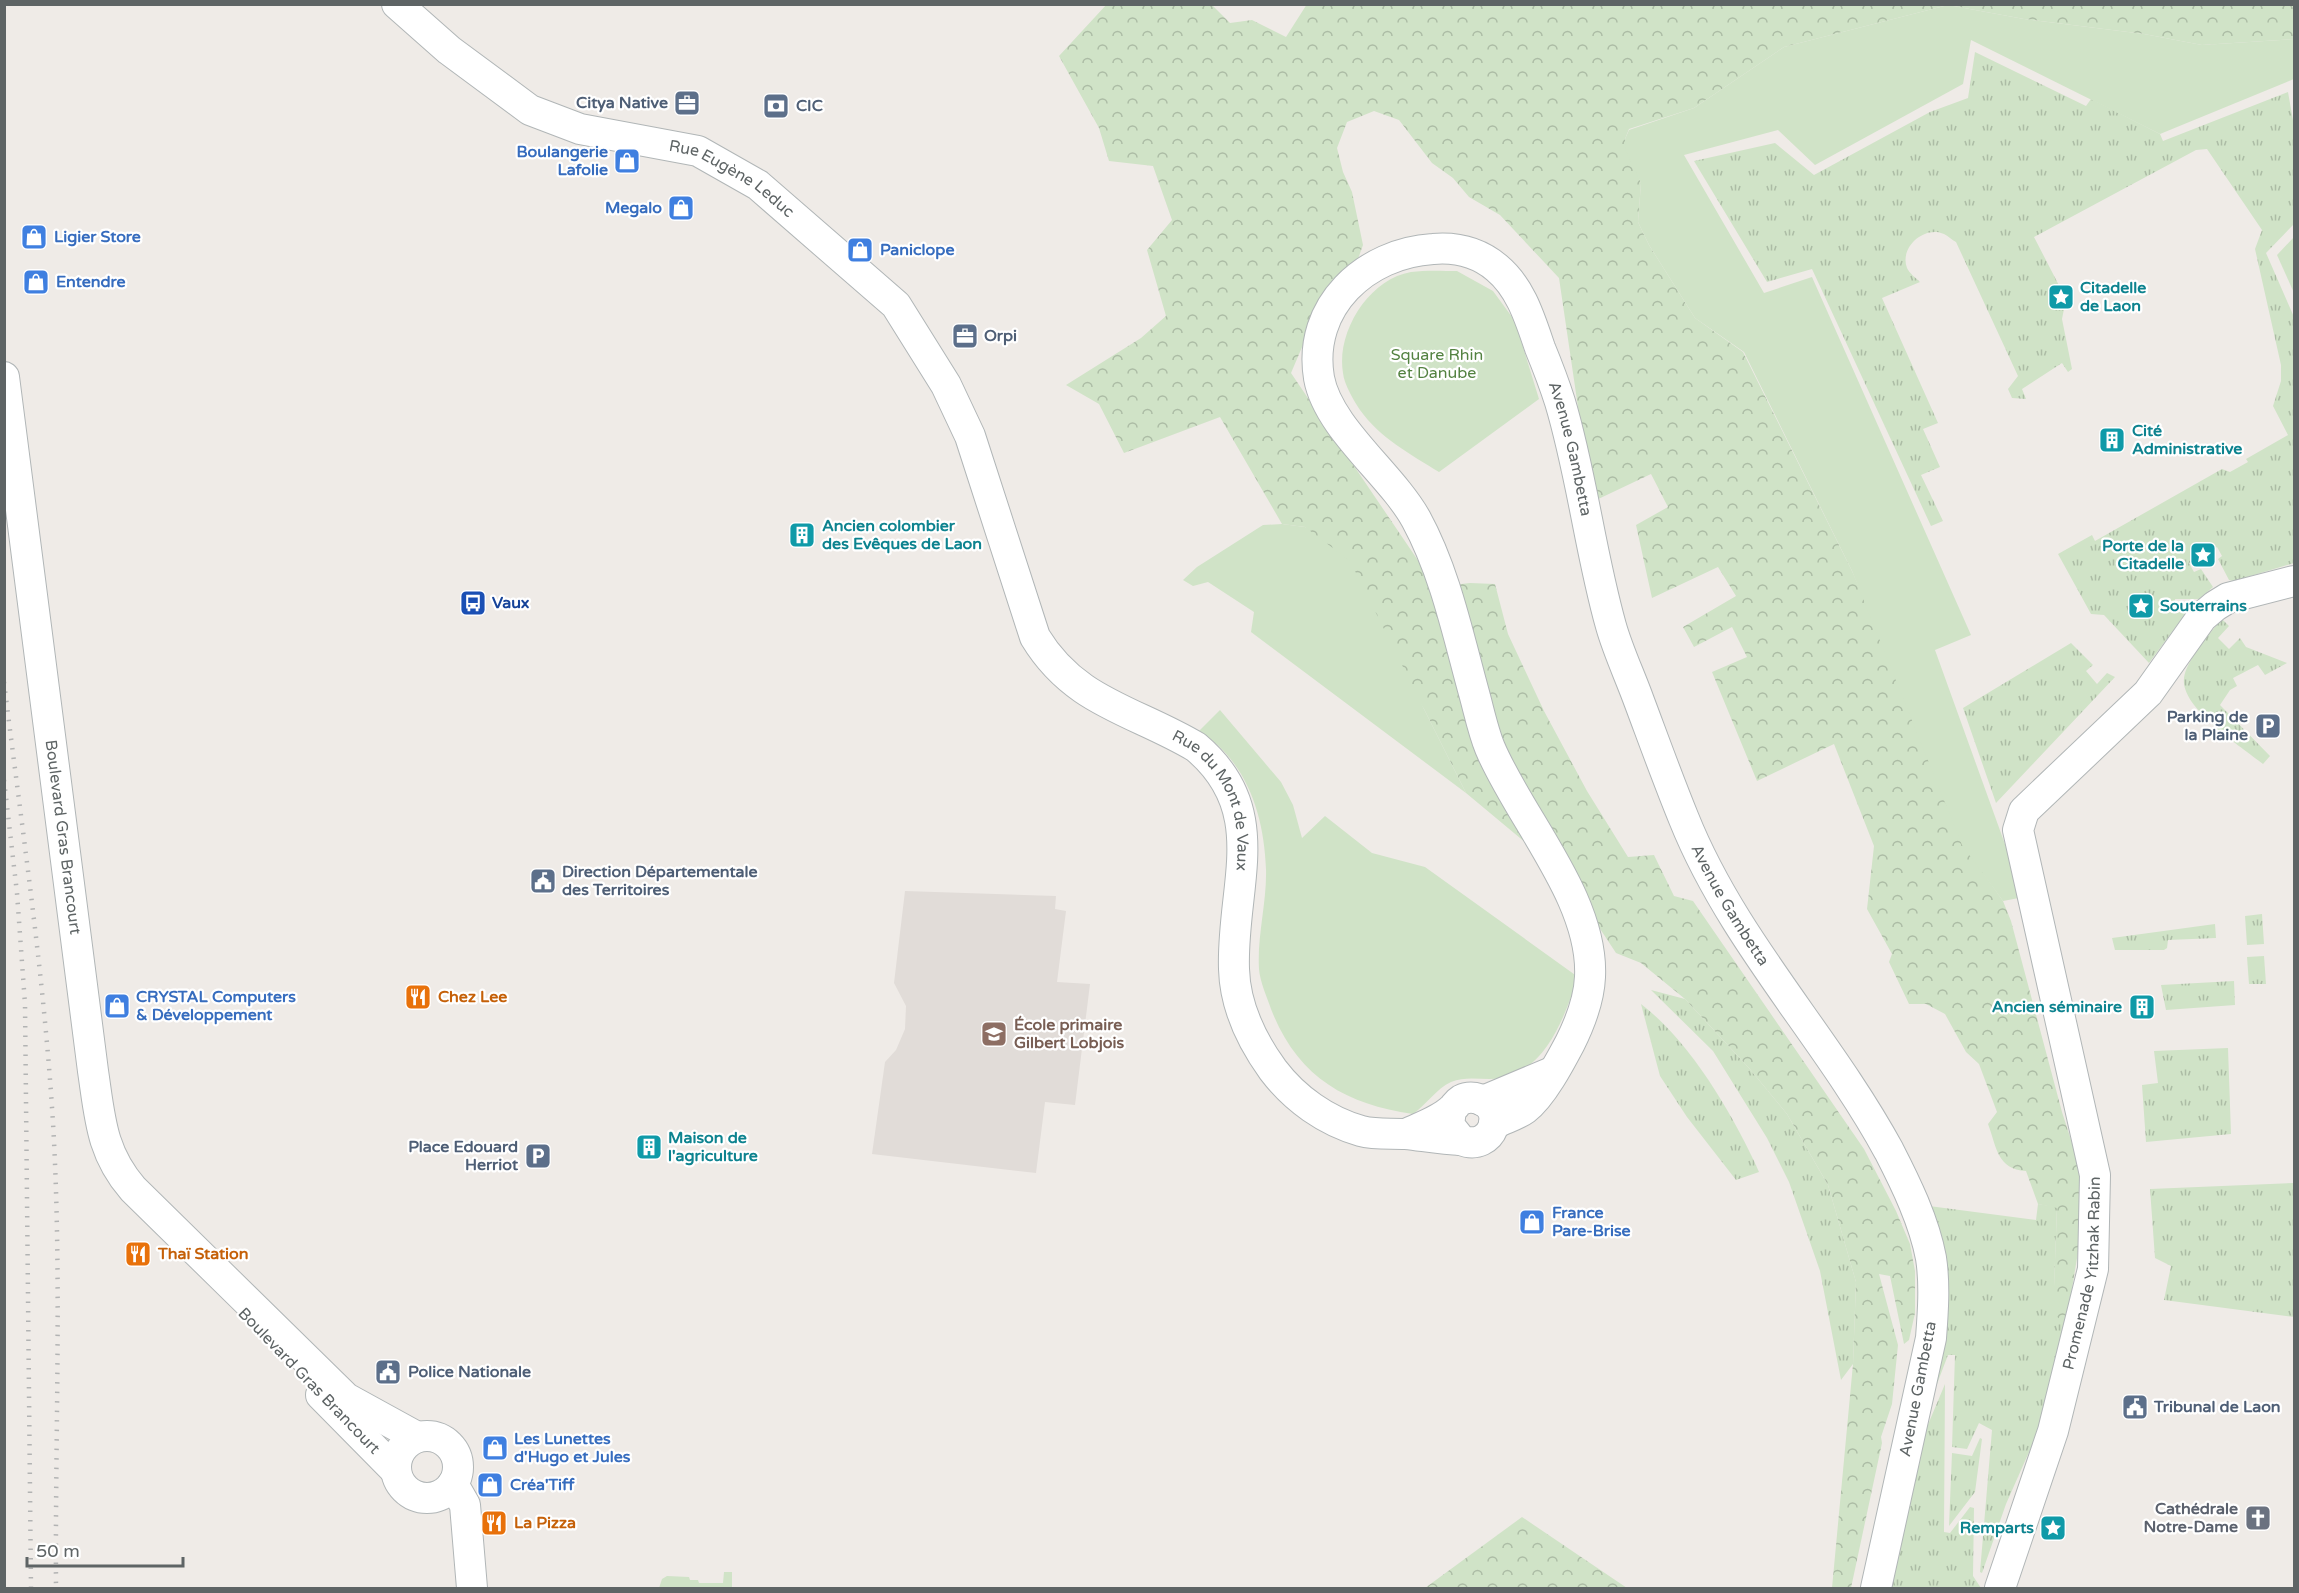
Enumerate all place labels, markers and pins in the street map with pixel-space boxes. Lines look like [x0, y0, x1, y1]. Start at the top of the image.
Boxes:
office icon: Citya Native [672, 88, 702, 118]
bank icon: CIC [761, 91, 791, 121]
place label: Citya Native [576, 93, 668, 113]
place label: CIC [796, 96, 823, 116]
place label: Boulangerie Lafolie [516, 142, 608, 180]
shop icon: Boulangerie Lafolie [612, 146, 642, 176]
shop icon: Megalo [666, 193, 696, 223]
place label: Megalo [605, 198, 662, 218]
shop icon: Ligier Store [19, 222, 49, 252]
place label: Ligier Store [54, 227, 141, 247]
shop icon: Paniclope [845, 235, 875, 265]
place label: Paniclope [880, 240, 954, 260]
shop icon: Entendre [21, 267, 51, 297]
place label: Entendre [56, 272, 126, 292]
place label: Citadelle de Laon [2080, 278, 2146, 316]
place icon: Citadelle de Laon [2046, 282, 2076, 312]
office icon: Orpi [950, 321, 980, 351]
place label: Orpi [984, 326, 1017, 346]
place label: Cité Administrative [2132, 421, 2242, 459]
building icon: Cité Administrative [2097, 425, 2127, 455]
place label: Ancien colombier des Evêques de Laon [822, 516, 982, 554]
building icon: Ancien colombier des Evêques de Laon [787, 520, 817, 550]
place label: Porte de la Citadelle [2102, 536, 2184, 574]
place icon: Porte de la Citadelle [2188, 540, 2218, 570]
bus stop icon: Vaux [458, 588, 488, 618]
place icon: Souterrains [2126, 591, 2156, 621]
place label: Vaux [492, 593, 530, 613]
place label: Souterrains [2160, 596, 2247, 616]
place label: Parking de la Plaine [2167, 707, 2248, 745]
parking icon: Parking de la Plaine [2253, 711, 2283, 741]
place label: Direction Départementale des Territoires [562, 862, 758, 900]
public building icon: Direction Départementale des Territoires [528, 866, 558, 896]
restaurant icon: Chez Lee [403, 982, 433, 1012]
place label: CRYSTAL Computers & Développement [136, 987, 296, 1025]
place label: Chez Lee [438, 987, 507, 1007]
shop icon: CRYSTAL Computers & Développement [102, 991, 132, 1021]
building icon: Ancien séminaire [2127, 992, 2157, 1022]
place label: Ancien séminaire [1992, 997, 2122, 1017]
place label: École primaire Gilbert Lobjois [1014, 1015, 1124, 1053]
school or university icon: École primaire Gilbert Lobjois [979, 1019, 1009, 1049]
place label: Maison de l'agriculture [668, 1128, 758, 1166]
building icon: Maison de l'agriculture [634, 1132, 664, 1162]
place label: Place Edouard Herriot [408, 1137, 519, 1175]
parking icon: Place Edouard Herriot [523, 1141, 553, 1171]
place label: France Pare-Brise [1552, 1203, 1631, 1241]
shop icon: France Pare-Brise [1517, 1207, 1547, 1237]
restaurant icon: Thaï Station [123, 1239, 153, 1269]
place label: Thaï Station [157, 1244, 249, 1264]
public building icon: Police Nationale [373, 1357, 403, 1387]
place label: Police Nationale [408, 1362, 531, 1382]
public building icon: Tribunal de Laon [2120, 1392, 2150, 1422]
place label: Tribunal de Laon [2153, 1397, 2281, 1417]
place label: Les Lunettes d'Hugo et Jules [514, 1429, 631, 1467]
shop icon: Les Lunettes d'Hugo et Jules [480, 1433, 510, 1463]
shop icon: Créa'Tiff [475, 1470, 505, 1500]
place label: Créa'Tiff [510, 1475, 575, 1495]
place label: Cathédrale Notre-Dame [2144, 1499, 2238, 1537]
church icon: Cathédrale Notre-Dame [2243, 1503, 2273, 1533]
restaurant icon: La Pizza [479, 1508, 509, 1538]
place label: La Pizza [514, 1513, 576, 1533]
place icon: Remparts [2038, 1513, 2068, 1543]
place label: Remparts [1960, 1518, 2034, 1538]

